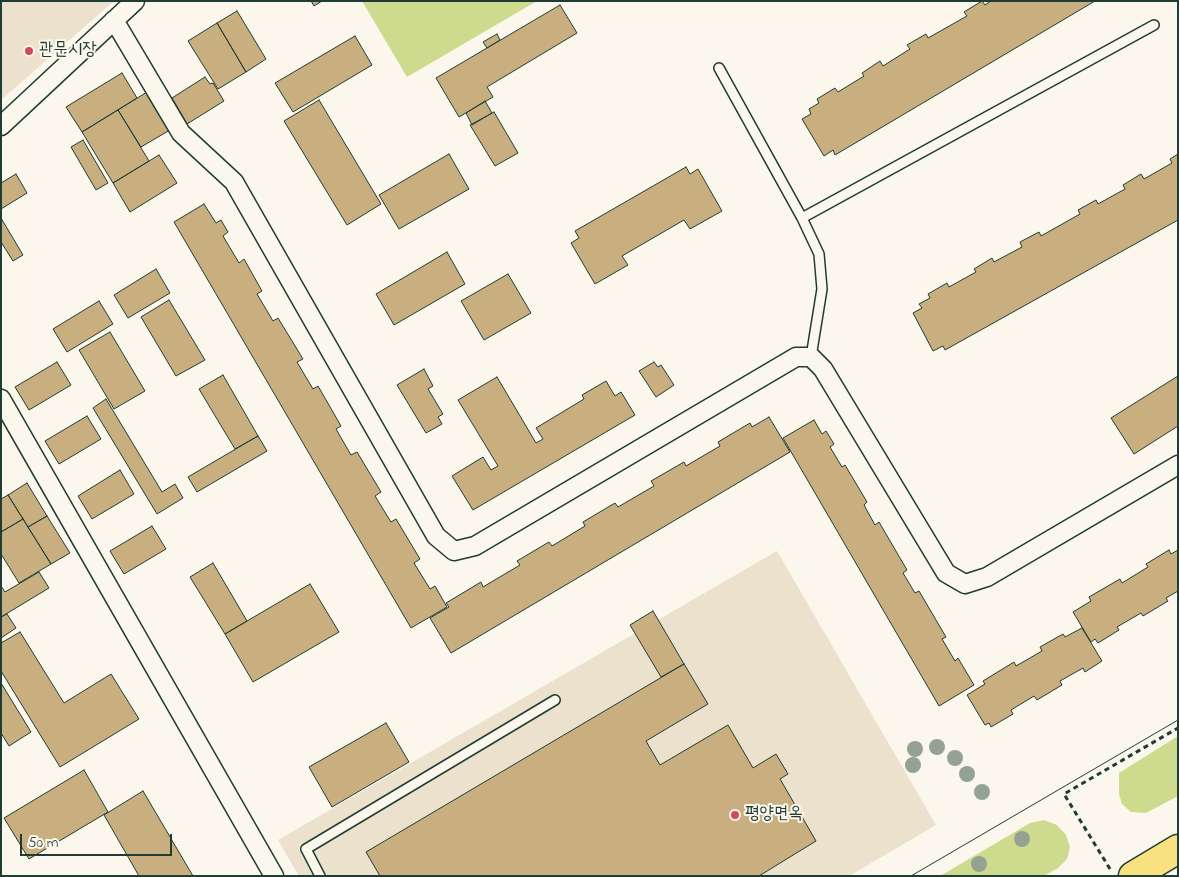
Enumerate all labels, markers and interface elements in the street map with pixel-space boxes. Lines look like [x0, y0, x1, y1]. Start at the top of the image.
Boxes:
place label: 관문시장 [39, 40, 97, 62]
marker: 관문시장 [23, 45, 35, 57]
place label: 평양면옥 [745, 804, 803, 826]
marker: 평양면옥 [729, 809, 741, 821]
scale bar [22, 824, 175, 856]
text: 50 m [28, 832, 58, 854]

